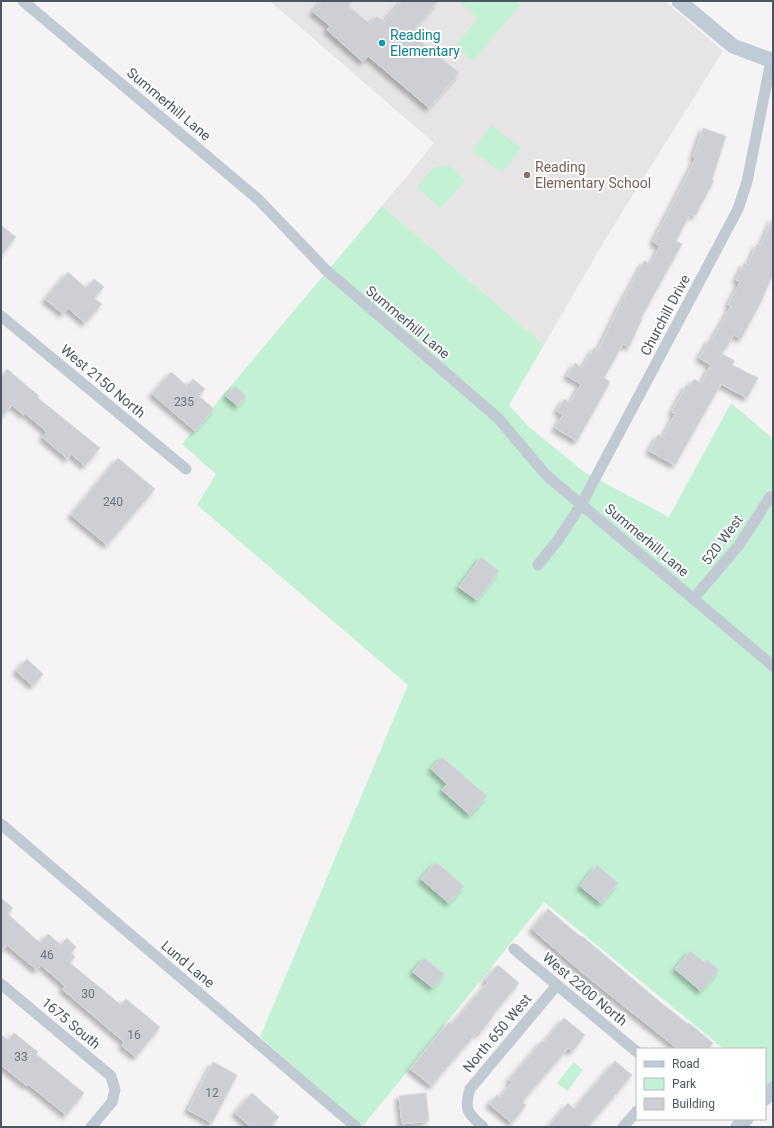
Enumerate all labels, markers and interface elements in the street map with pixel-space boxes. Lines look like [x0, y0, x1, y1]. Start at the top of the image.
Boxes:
place label: Reading Elementary [390, 27, 460, 59]
marker: Reading Elementary [377, 38, 387, 48]
street label: Summerhill Lane [124, 64, 214, 144]
place label: Reading Elementary School [535, 159, 651, 191]
marker: Reading Elementary School [522, 170, 532, 180]
street label: Churchill Drive [637, 272, 693, 358]
street label: Summerhill Lane [363, 282, 453, 362]
street label: West 2150 North [58, 341, 148, 421]
house number: 235 [174, 395, 194, 409]
house number: 240 [103, 495, 123, 509]
street label: Summerhill Lane [602, 500, 692, 580]
street label: 520 West [698, 511, 746, 568]
street label: Lund Lane [158, 937, 218, 991]
house number: 46 [40, 948, 54, 962]
street label: West 2200 North [540, 949, 630, 1029]
house number: 30 [81, 987, 95, 1001]
street label: North 650 West [460, 990, 535, 1075]
street label: 1675 South [39, 994, 103, 1052]
house number: 16 [127, 1028, 141, 1042]
legend [636, 1048, 766, 1120]
house number: 33 [14, 1050, 28, 1064]
text: Road [672, 1057, 700, 1071]
text: Park [672, 1077, 697, 1091]
house number: 12 [205, 1086, 219, 1100]
text: Building [672, 1097, 715, 1111]

